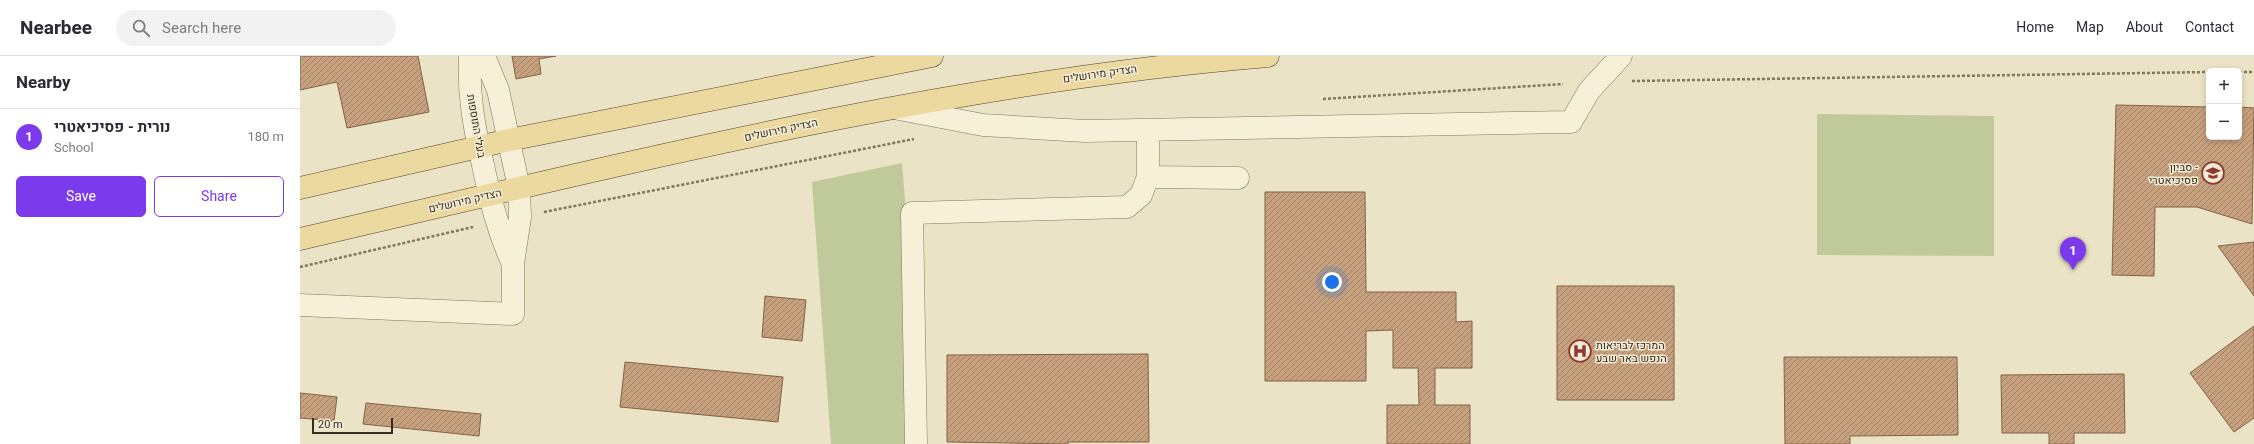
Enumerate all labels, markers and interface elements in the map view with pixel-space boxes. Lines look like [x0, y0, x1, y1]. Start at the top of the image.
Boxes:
search box [116, 10, 396, 46]
text: Nearbee [20, 14, 92, 42]
icon: search [130, 17, 152, 39]
text: Search here [162, 17, 241, 39]
text: Home [2016, 17, 2054, 38]
text: Map [2076, 17, 2104, 38]
text: About [2126, 17, 2163, 38]
text: Contact [2185, 17, 2234, 38]
street label: הצדיק מירושלים [1062, 60, 1138, 88]
map controls [2206, 68, 2242, 140]
button: + [2206, 68, 2242, 104]
text: Nearby [16, 70, 71, 95]
street label: בעלי התוספות [462, 93, 490, 159]
button: − [2206, 104, 2242, 140]
street label: הצדיק מירושלים [743, 114, 819, 146]
text: נורית - פסיכיאטרי [54, 116, 170, 138]
text: 1 [25, 127, 33, 146]
text: 180 m [247, 127, 284, 146]
text: School [54, 138, 94, 157]
place label: סביון - פסיכיאטרי [2149, 159, 2198, 189]
school or university icon: סביון - פסיכיאטרי [2200, 160, 2226, 186]
button: Save [16, 176, 146, 217]
button: Share [154, 176, 284, 217]
street label: הצדיק מירושלים [427, 184, 503, 218]
pin: 1 [2060, 237, 2086, 270]
your location [1322, 272, 1342, 292]
place label: המרכז לבריאות הנפש באר שבע [1596, 337, 1667, 367]
hospital icon: המרכז לבריאות הנפש באר שבע [1567, 338, 1593, 364]
scale bar [312, 416, 393, 435]
text: 20 m [318, 416, 343, 433]

